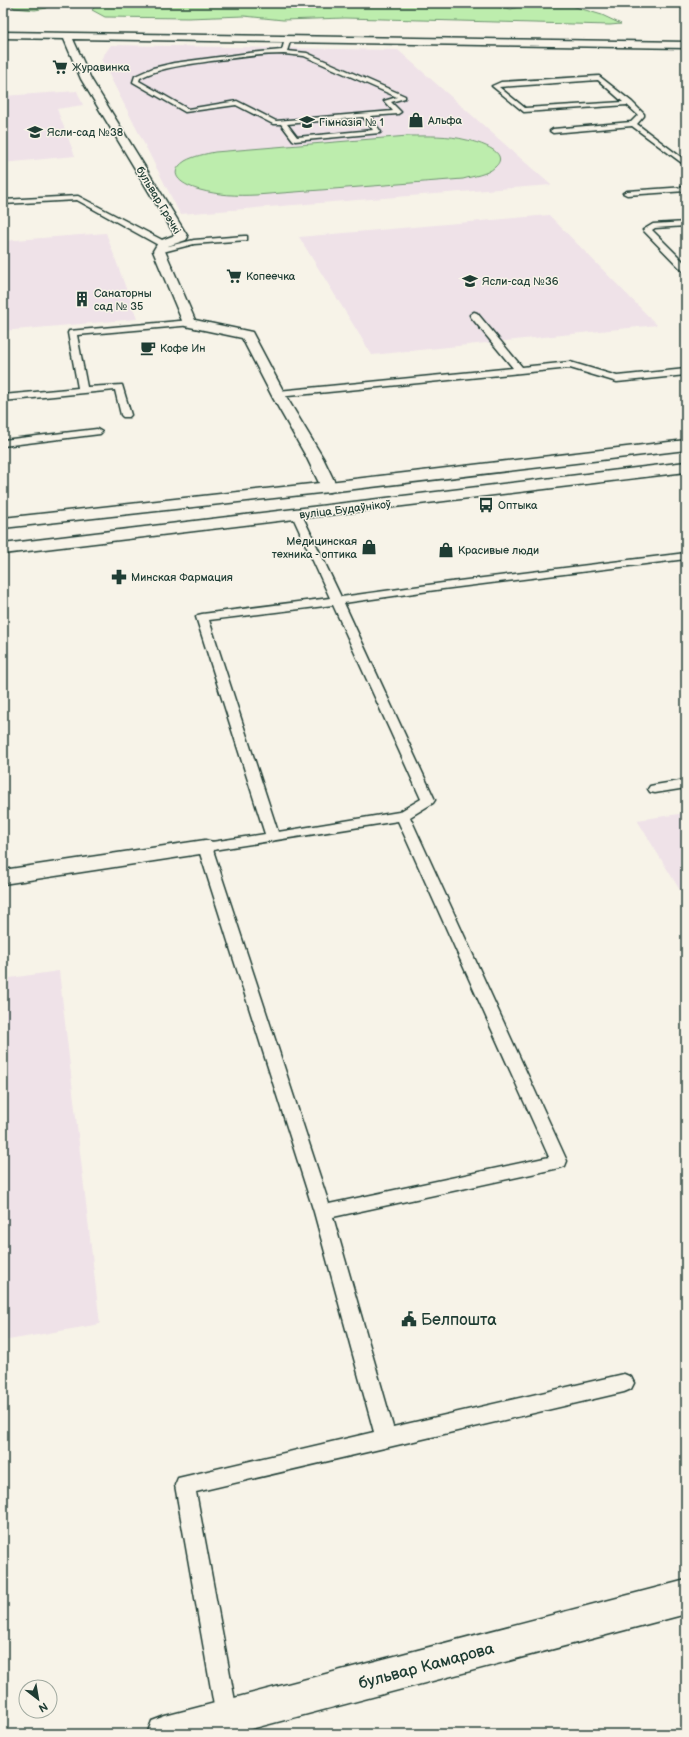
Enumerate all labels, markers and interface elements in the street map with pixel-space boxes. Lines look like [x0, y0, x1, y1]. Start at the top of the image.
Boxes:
supermarket icon: Журавинка [51, 58, 69, 76]
place label: Журавинка [72, 61, 130, 74]
shop icon: Альфа [407, 111, 425, 129]
school or university icon: Гімназія № 1 [298, 113, 316, 131]
place label: Альфа [427, 114, 463, 127]
place label: Гімназія № 1 [319, 116, 384, 129]
school or university icon: Ясли-сад №38 [26, 123, 44, 141]
place label: Ясли-сад №38 [47, 126, 123, 139]
street label: бульвар Грэчкі [133, 164, 184, 236]
supermarket icon: Копеечка [225, 267, 243, 285]
place label: Копеечка [246, 270, 296, 283]
school or university icon: Ясли-сад №36 [461, 272, 479, 290]
place label: Ясли-сад №36 [482, 275, 559, 288]
place label: Санаторны сад № 35 [94, 287, 152, 313]
building icon: Санаторны сад № 35 [73, 290, 91, 308]
cafe icon: Кофе Ин [139, 339, 157, 357]
place label: Кофе Ин [160, 342, 206, 355]
bus stop icon: Оптыка [477, 496, 495, 514]
street label: вуліца Будаўнікоў [299, 497, 392, 522]
place label: Оптыка [498, 499, 538, 512]
place label: Медицинская техника - оптика [272, 535, 357, 561]
shop icon: Медицинская техника - оптика [360, 538, 378, 556]
shop icon: Красивые люди [437, 541, 455, 559]
place label: Красивые люди [458, 544, 539, 557]
pharmacy icon: Минская Фармация [110, 568, 128, 586]
place label: Минская Фармация [131, 571, 233, 584]
public building icon: Белпошта [400, 1310, 418, 1328]
place label: Белпошта [421, 1311, 497, 1330]
street label: бульвар Камарова [357, 1639, 497, 1694]
north arrow [18, 1679, 58, 1719]
text: N [36, 1699, 50, 1715]

